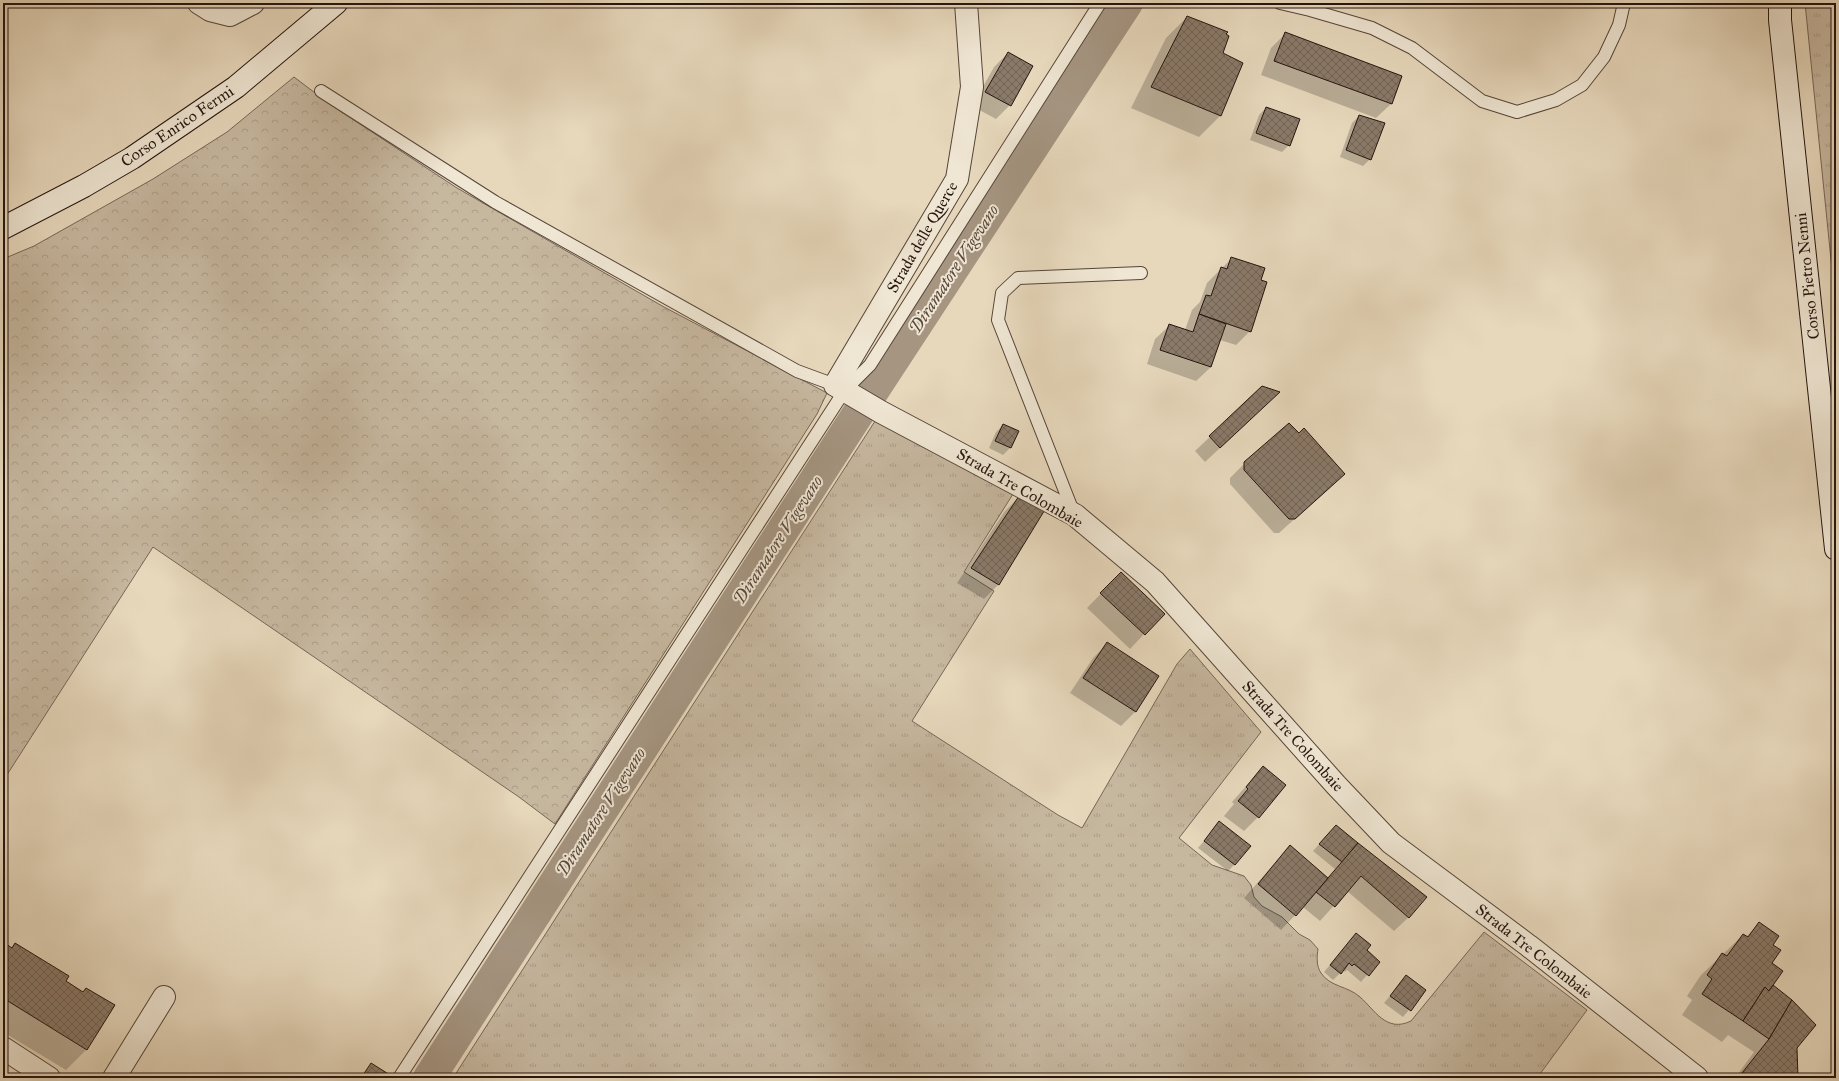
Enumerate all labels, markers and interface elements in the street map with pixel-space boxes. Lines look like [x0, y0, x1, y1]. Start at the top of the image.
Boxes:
street label: Corso Enrico Fermi [117, 81, 238, 171]
street label: Strada delle Querce [882, 178, 962, 296]
water label: Diramatore Vigevano [905, 200, 1004, 337]
street label: Corso Pietro Nenni [1791, 211, 1823, 340]
street label: Strada Tre Colombaie [953, 444, 1087, 532]
water label: Diramatore Vigevano [729, 471, 828, 608]
street label: Strada Tre Colombaie [1238, 677, 1348, 796]
water label: Diramatore Vigevano [552, 743, 651, 880]
street label: Strada Tre Colombaie [1472, 900, 1596, 1003]

